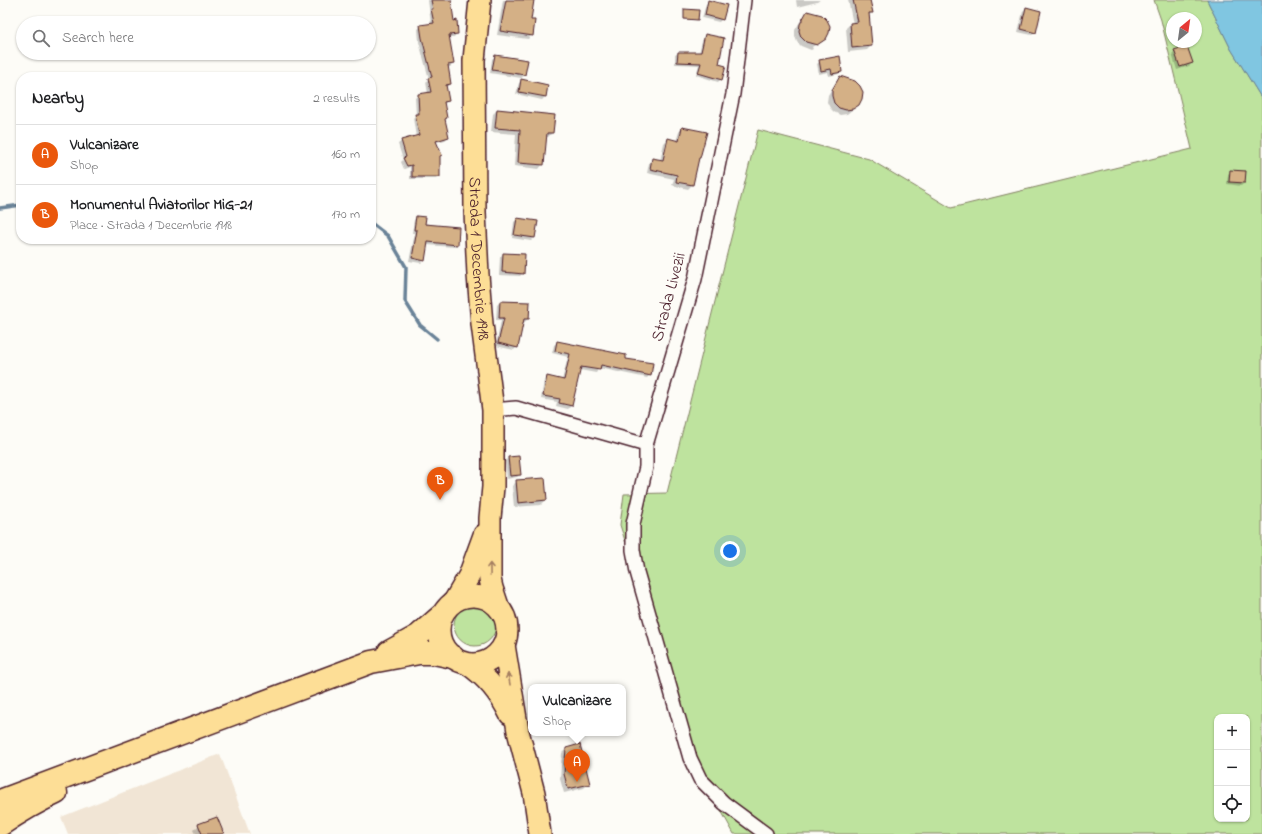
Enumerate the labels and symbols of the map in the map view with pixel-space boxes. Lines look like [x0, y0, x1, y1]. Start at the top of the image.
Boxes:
north arrow [1166, 12, 1202, 48]
street label: Strada 1 Decembrie 1918 [462, 177, 496, 342]
street label: Strada Livezii [645, 250, 693, 344]
pin: B [427, 467, 453, 500]
your location [720, 541, 740, 561]
one-way arrow [486, 563, 494, 576]
one-way arrow [505, 672, 513, 685]
pin: A [564, 749, 590, 782]

